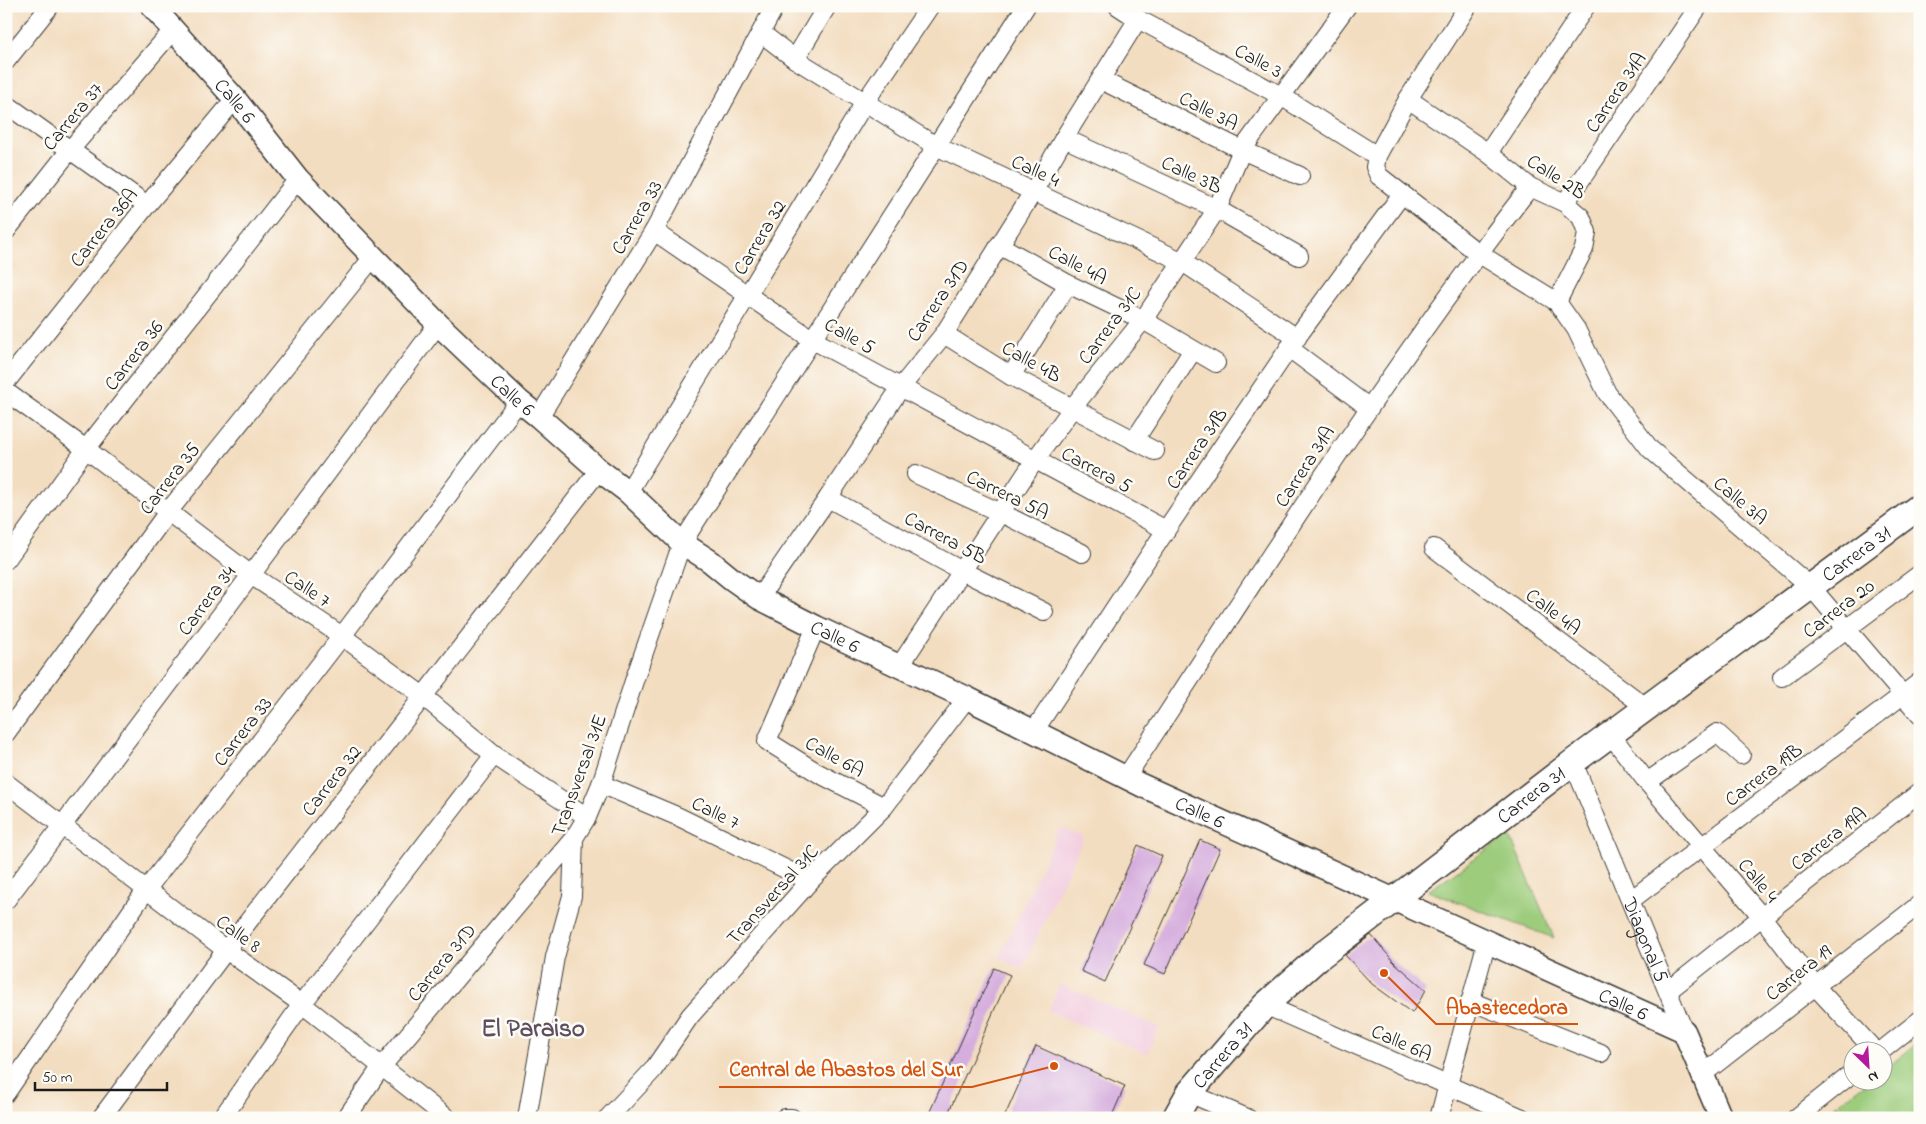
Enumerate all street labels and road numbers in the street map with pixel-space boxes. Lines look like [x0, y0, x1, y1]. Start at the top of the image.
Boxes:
street label: Calle 3 [1229, 37, 1287, 87]
street label: Carrera 31A [1579, 47, 1655, 140]
street label: Calle 6 [206, 73, 261, 131]
street label: Carrera 37 [37, 77, 111, 158]
street label: Calle 3A [1173, 85, 1243, 139]
street label: Calle 4 [1006, 148, 1064, 196]
street label: Calle 2B [1520, 148, 1591, 208]
street label: Calle 3B [1156, 150, 1226, 203]
street label: Carrera 33 [605, 176, 671, 261]
street label: Carrera 36A [64, 183, 146, 274]
street label: Carrera 32 [727, 195, 795, 281]
street label: Calle 4A [1042, 239, 1111, 294]
street label: Carrera 31D [901, 254, 978, 349]
street label: Carrera 31C [1072, 282, 1150, 371]
street label: Calle 5 [818, 311, 879, 363]
street label: Carrera 36 [98, 315, 172, 398]
street label: Calle 4B [996, 335, 1066, 391]
street label: Calle 6 [482, 369, 540, 425]
street label: Carrera 31B [1160, 403, 1236, 496]
street label: Carrera 31A [1269, 421, 1343, 514]
street label: Carrera 35 [133, 437, 209, 522]
street label: Carrera 5 [1055, 440, 1136, 502]
street label: Carrera 5A [961, 464, 1053, 529]
street label: Calle 3A [1706, 471, 1773, 533]
street label: Carrera 5B [898, 505, 991, 573]
street label: Carrera 31 [1817, 520, 1898, 591]
street label: Carrera 34 [172, 560, 244, 643]
street label: Calle 7 [277, 564, 336, 616]
street label: Carrera 20 [1797, 573, 1882, 647]
street label: Calle 4A [1519, 582, 1586, 644]
street label: Calle 6 [805, 614, 864, 662]
street label: Carrera 33 [207, 691, 281, 774]
street label: Transversal 31E [545, 711, 616, 841]
street label: Calle 6A [799, 730, 869, 786]
street label: Carrera 19B [1719, 737, 1810, 815]
street label: Carrera 32 [296, 740, 370, 823]
street label: Carrera 31 [1492, 761, 1573, 832]
street label: Calle 7 [686, 790, 744, 838]
street label: Calle 6 [1170, 790, 1229, 838]
street label: Carrera 19A [1785, 801, 1874, 879]
street label: Transversal 31C [721, 839, 827, 953]
street label: Calle 4 [1730, 853, 1784, 910]
street label: Diagonal 5 [1613, 893, 1674, 987]
street label: Calle 8 [209, 909, 266, 961]
street label: Carrera 31D [401, 918, 484, 1009]
street label: Carrera 19 [1760, 939, 1839, 1009]
street label: Calle 6 [1593, 982, 1652, 1030]
street label: Carrera 31 [1187, 1017, 1261, 1096]
street label: Calle 6A [1366, 1018, 1436, 1070]

